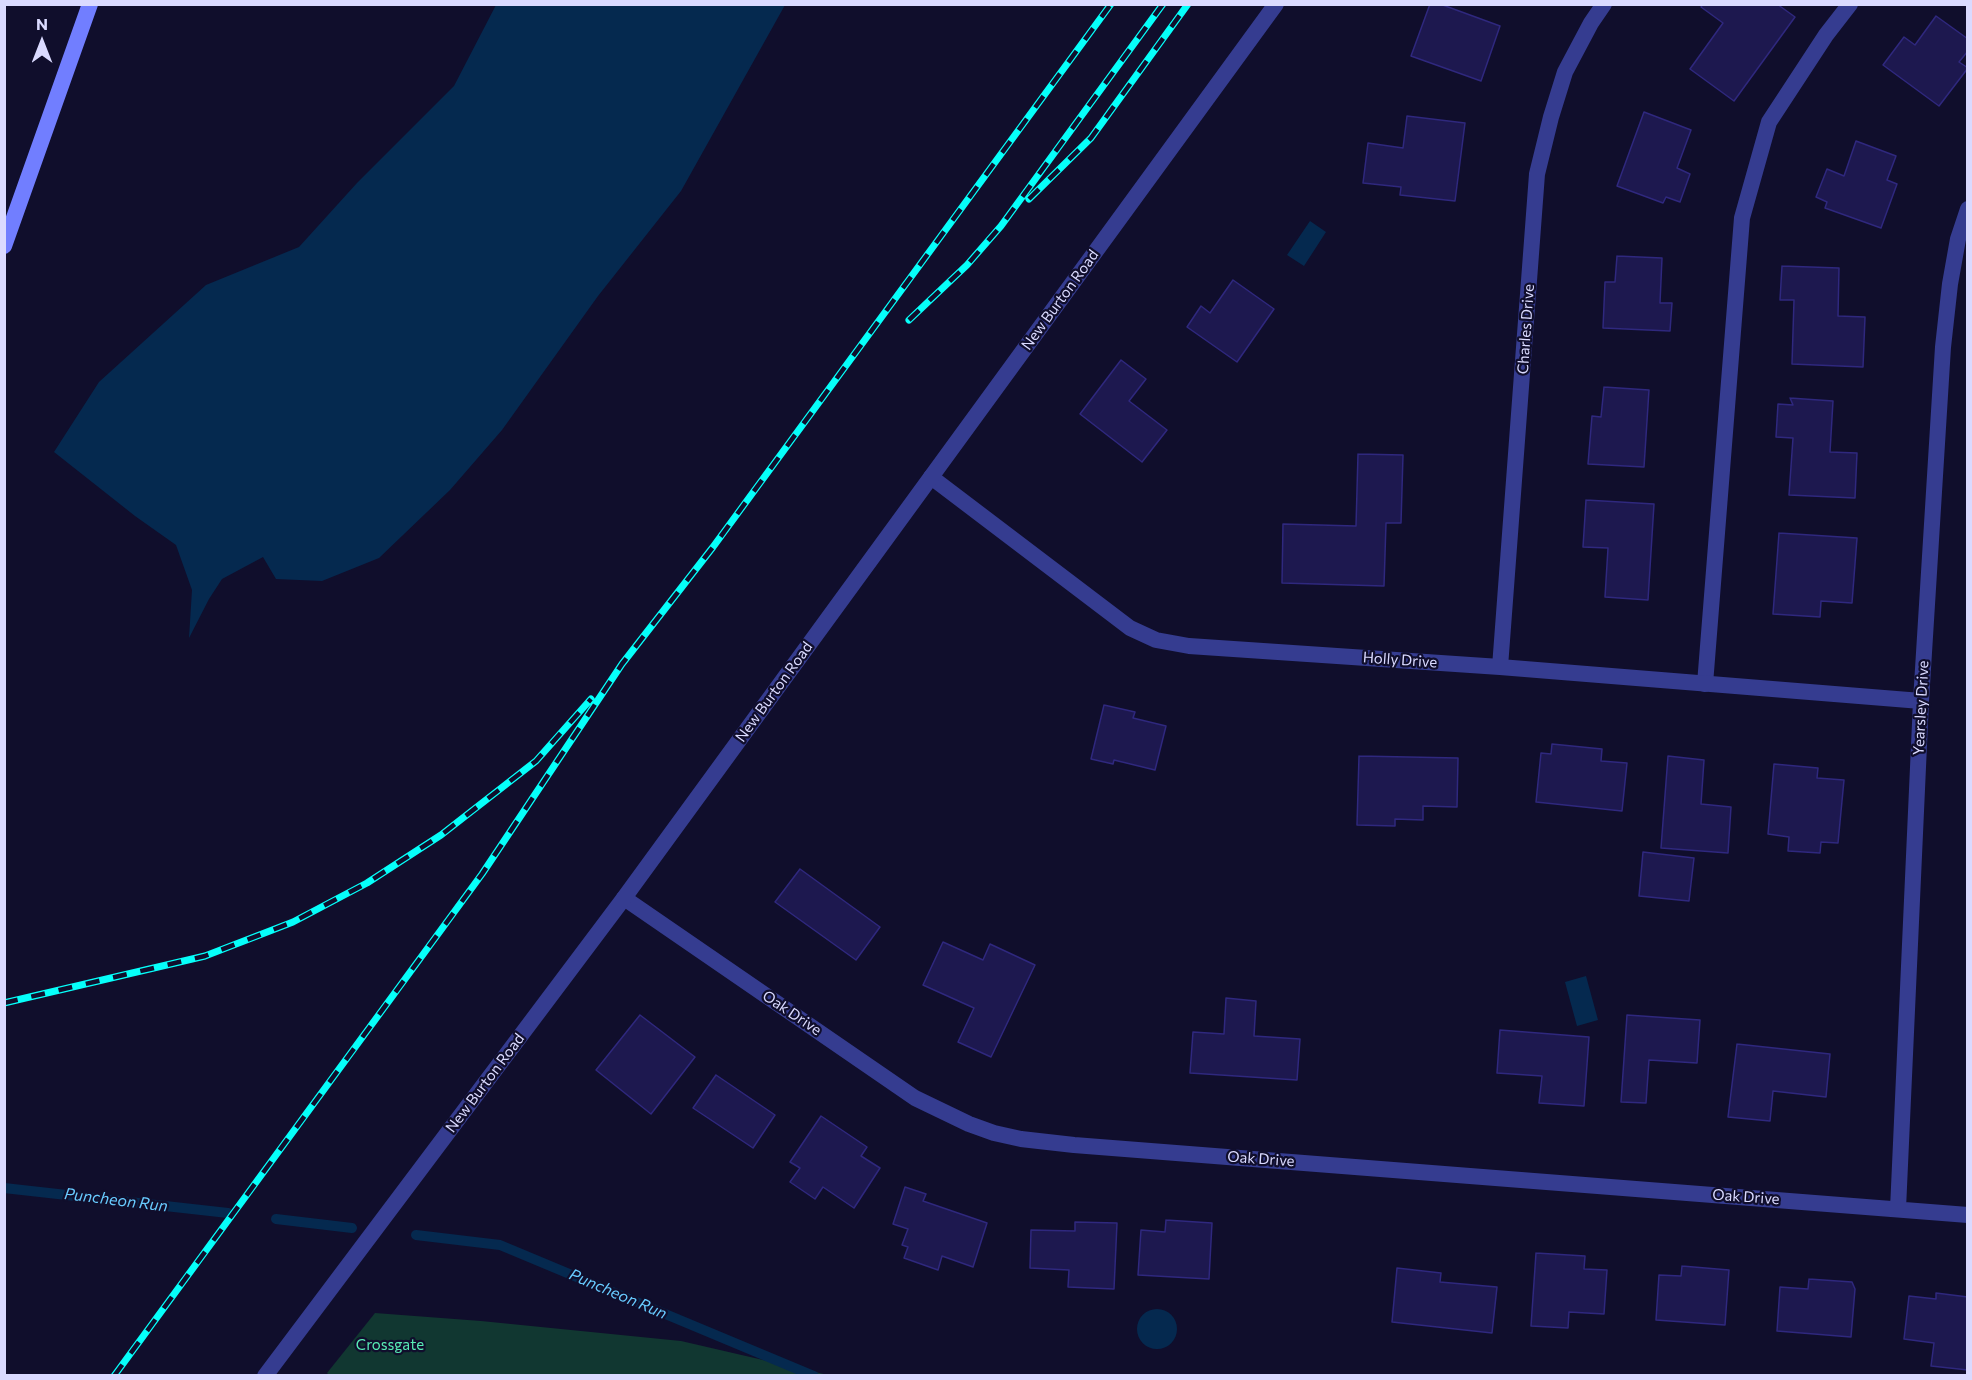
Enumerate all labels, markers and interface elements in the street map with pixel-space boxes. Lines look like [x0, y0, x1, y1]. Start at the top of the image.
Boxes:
north arrow [12, 12, 72, 72]
text: N [36, 14, 48, 33]
street label: New Burton Road [1018, 246, 1102, 354]
street label: Charles Drive [1514, 283, 1538, 375]
street label: New Burton Road [732, 638, 816, 746]
street label: Holly Drive [1362, 648, 1438, 672]
street label: Yearsley Drive [1910, 660, 1932, 756]
street label: Oak Drive [759, 987, 825, 1039]
street label: New Burton Road [442, 1030, 528, 1136]
street label: Oak Drive [1227, 1148, 1295, 1170]
water label: Puncheon Run [63, 1184, 169, 1216]
street label: Oak Drive [1712, 1186, 1780, 1208]
water label: Puncheon Run [566, 1265, 670, 1323]
park label: Crossgate [356, 1336, 424, 1354]

